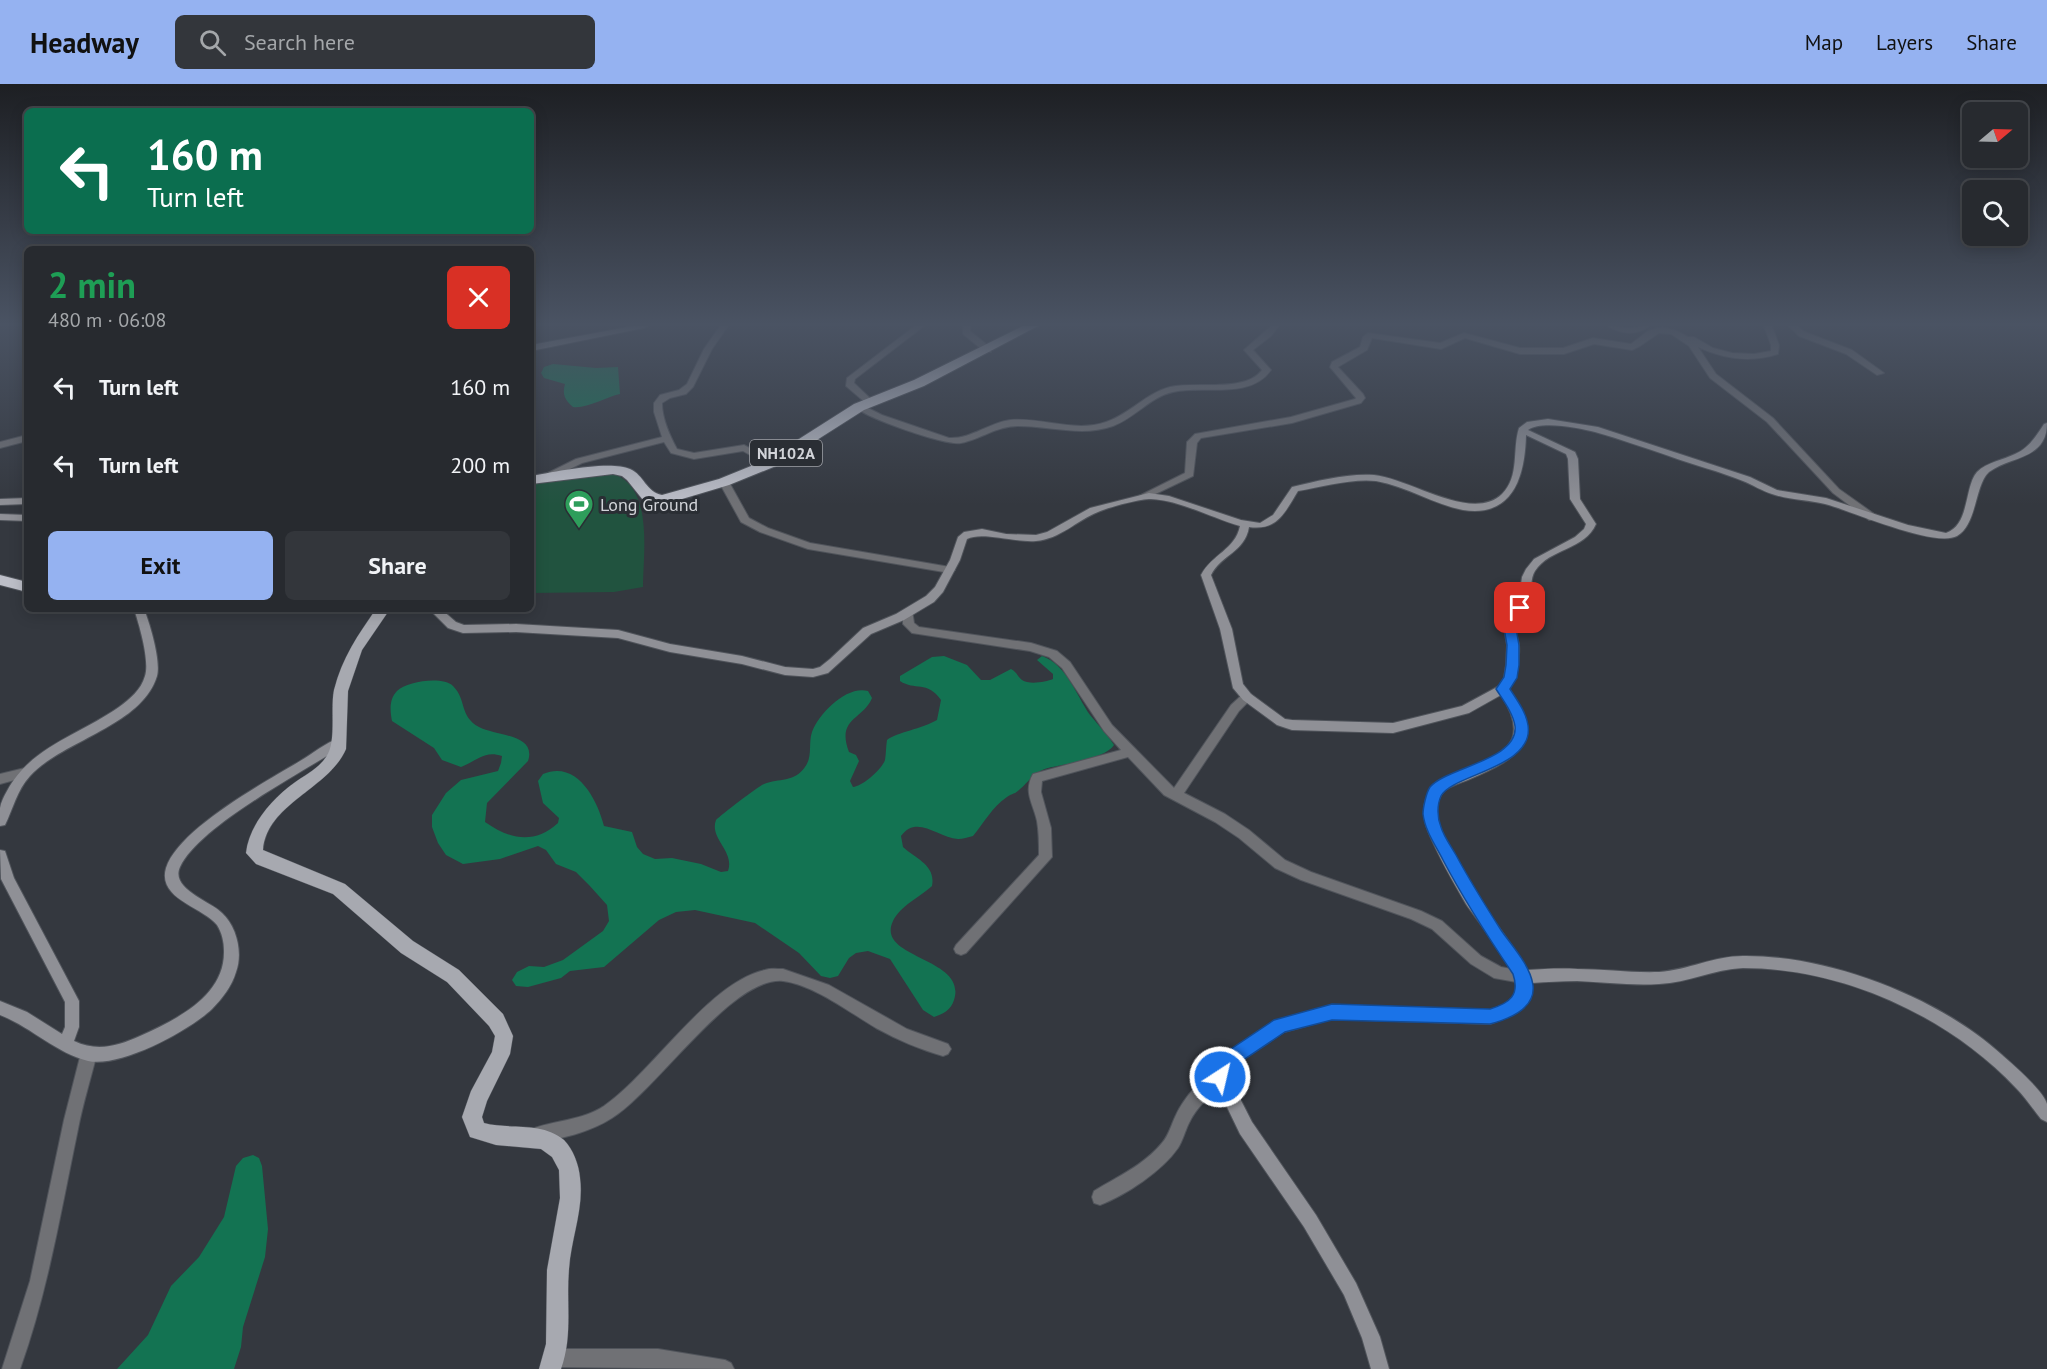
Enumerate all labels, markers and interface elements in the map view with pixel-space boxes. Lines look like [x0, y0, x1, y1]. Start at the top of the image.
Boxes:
search box [175, 15, 595, 69]
text: Headway [30, 24, 139, 61]
icon: search [196, 26, 229, 59]
text: Search here [244, 28, 355, 56]
text: Map [1805, 29, 1843, 56]
text: Layers [1876, 29, 1933, 56]
text: Share [1966, 29, 2017, 56]
north arrow [1962, 102, 2028, 168]
map controls [1962, 102, 2028, 246]
text: 160 m [147, 127, 263, 182]
icon: left [48, 132, 126, 210]
text: Turn left [147, 180, 244, 214]
button: search [1962, 180, 2028, 246]
text: 2 min [48, 261, 136, 308]
button: close [447, 266, 510, 329]
text: 480 m · 06:08 [48, 307, 166, 333]
icon: left [48, 371, 81, 404]
text: Turn left [99, 373, 179, 401]
text: 160 m [450, 373, 510, 401]
road number: NH102A [750, 440, 822, 466]
icon: left [48, 449, 81, 482]
text: Turn left [99, 451, 179, 479]
text: 200 m [450, 451, 510, 479]
sports icon: Long Ground [563, 488, 595, 530]
place label: Long Ground [600, 493, 698, 516]
button: Exit [48, 531, 273, 600]
button: Share [285, 531, 510, 600]
pin [1494, 582, 1545, 633]
icon: arrive [1503, 591, 1536, 624]
position arrow [1188, 1045, 1252, 1109]

